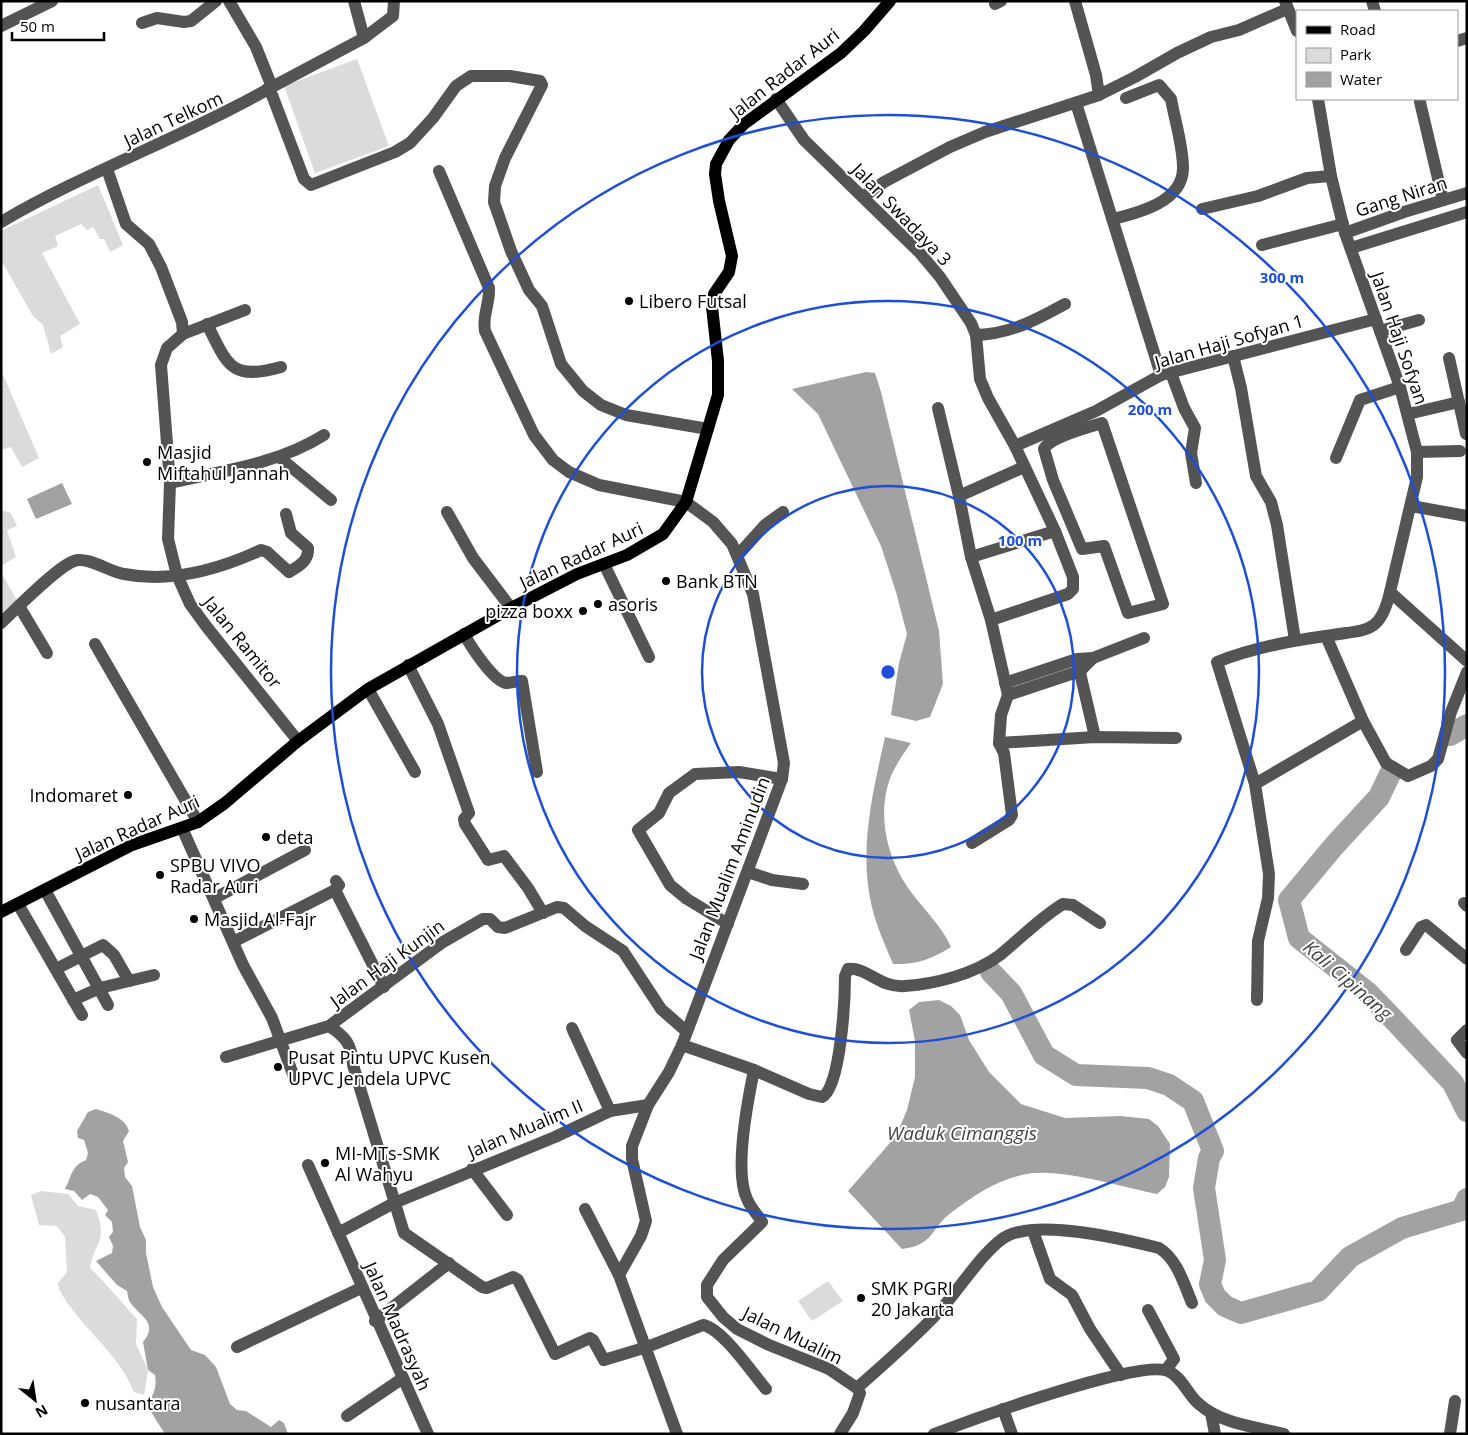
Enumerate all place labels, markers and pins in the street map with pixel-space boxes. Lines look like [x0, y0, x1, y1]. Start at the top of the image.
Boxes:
place label: Libero Futsal [639, 289, 747, 313]
marker: Libero Futsal [623, 295, 635, 307]
place label: Masjid Miftahul Jannah [157, 440, 289, 485]
marker: Masjid Miftahul Jannah [141, 456, 153, 468]
place label: Bank BTN [676, 569, 758, 593]
marker: Bank BTN [660, 575, 672, 587]
place label: asoris [608, 592, 658, 616]
marker: asoris [592, 598, 604, 610]
place label: pizza boxx [485, 599, 574, 623]
marker: pizza boxx [577, 605, 589, 617]
centre of rings [879, 663, 897, 681]
place label: Indomaret [30, 783, 118, 807]
marker: Indomaret [122, 789, 134, 801]
place label: deta [276, 825, 314, 849]
marker: deta [260, 831, 272, 843]
place label: SPBU VIVO Radar Auri [170, 853, 261, 898]
marker: SPBU VIVO Radar Auri [154, 869, 166, 881]
place label: Masjid Al-Fajr [204, 907, 317, 931]
marker: Masjid Al-Fajr [188, 913, 200, 925]
place label: Pusat Pintu UPVC Kusen UPVC Jendela UPVC [288, 1045, 491, 1090]
marker: Pusat Pintu UPVC Kusen UPVC Jendela UPVC [272, 1061, 284, 1073]
place label: MI-MTs-SMK Al Wahyu [335, 1141, 441, 1186]
marker: MI-MTs-SMK Al Wahyu [319, 1157, 331, 1169]
place label: SMK PGRI 20 Jakarta [871, 1276, 954, 1321]
marker: SMK PGRI 20 Jakarta [855, 1292, 867, 1304]
place label: nusantara [95, 1391, 180, 1415]
marker: nusantara [79, 1397, 91, 1409]

